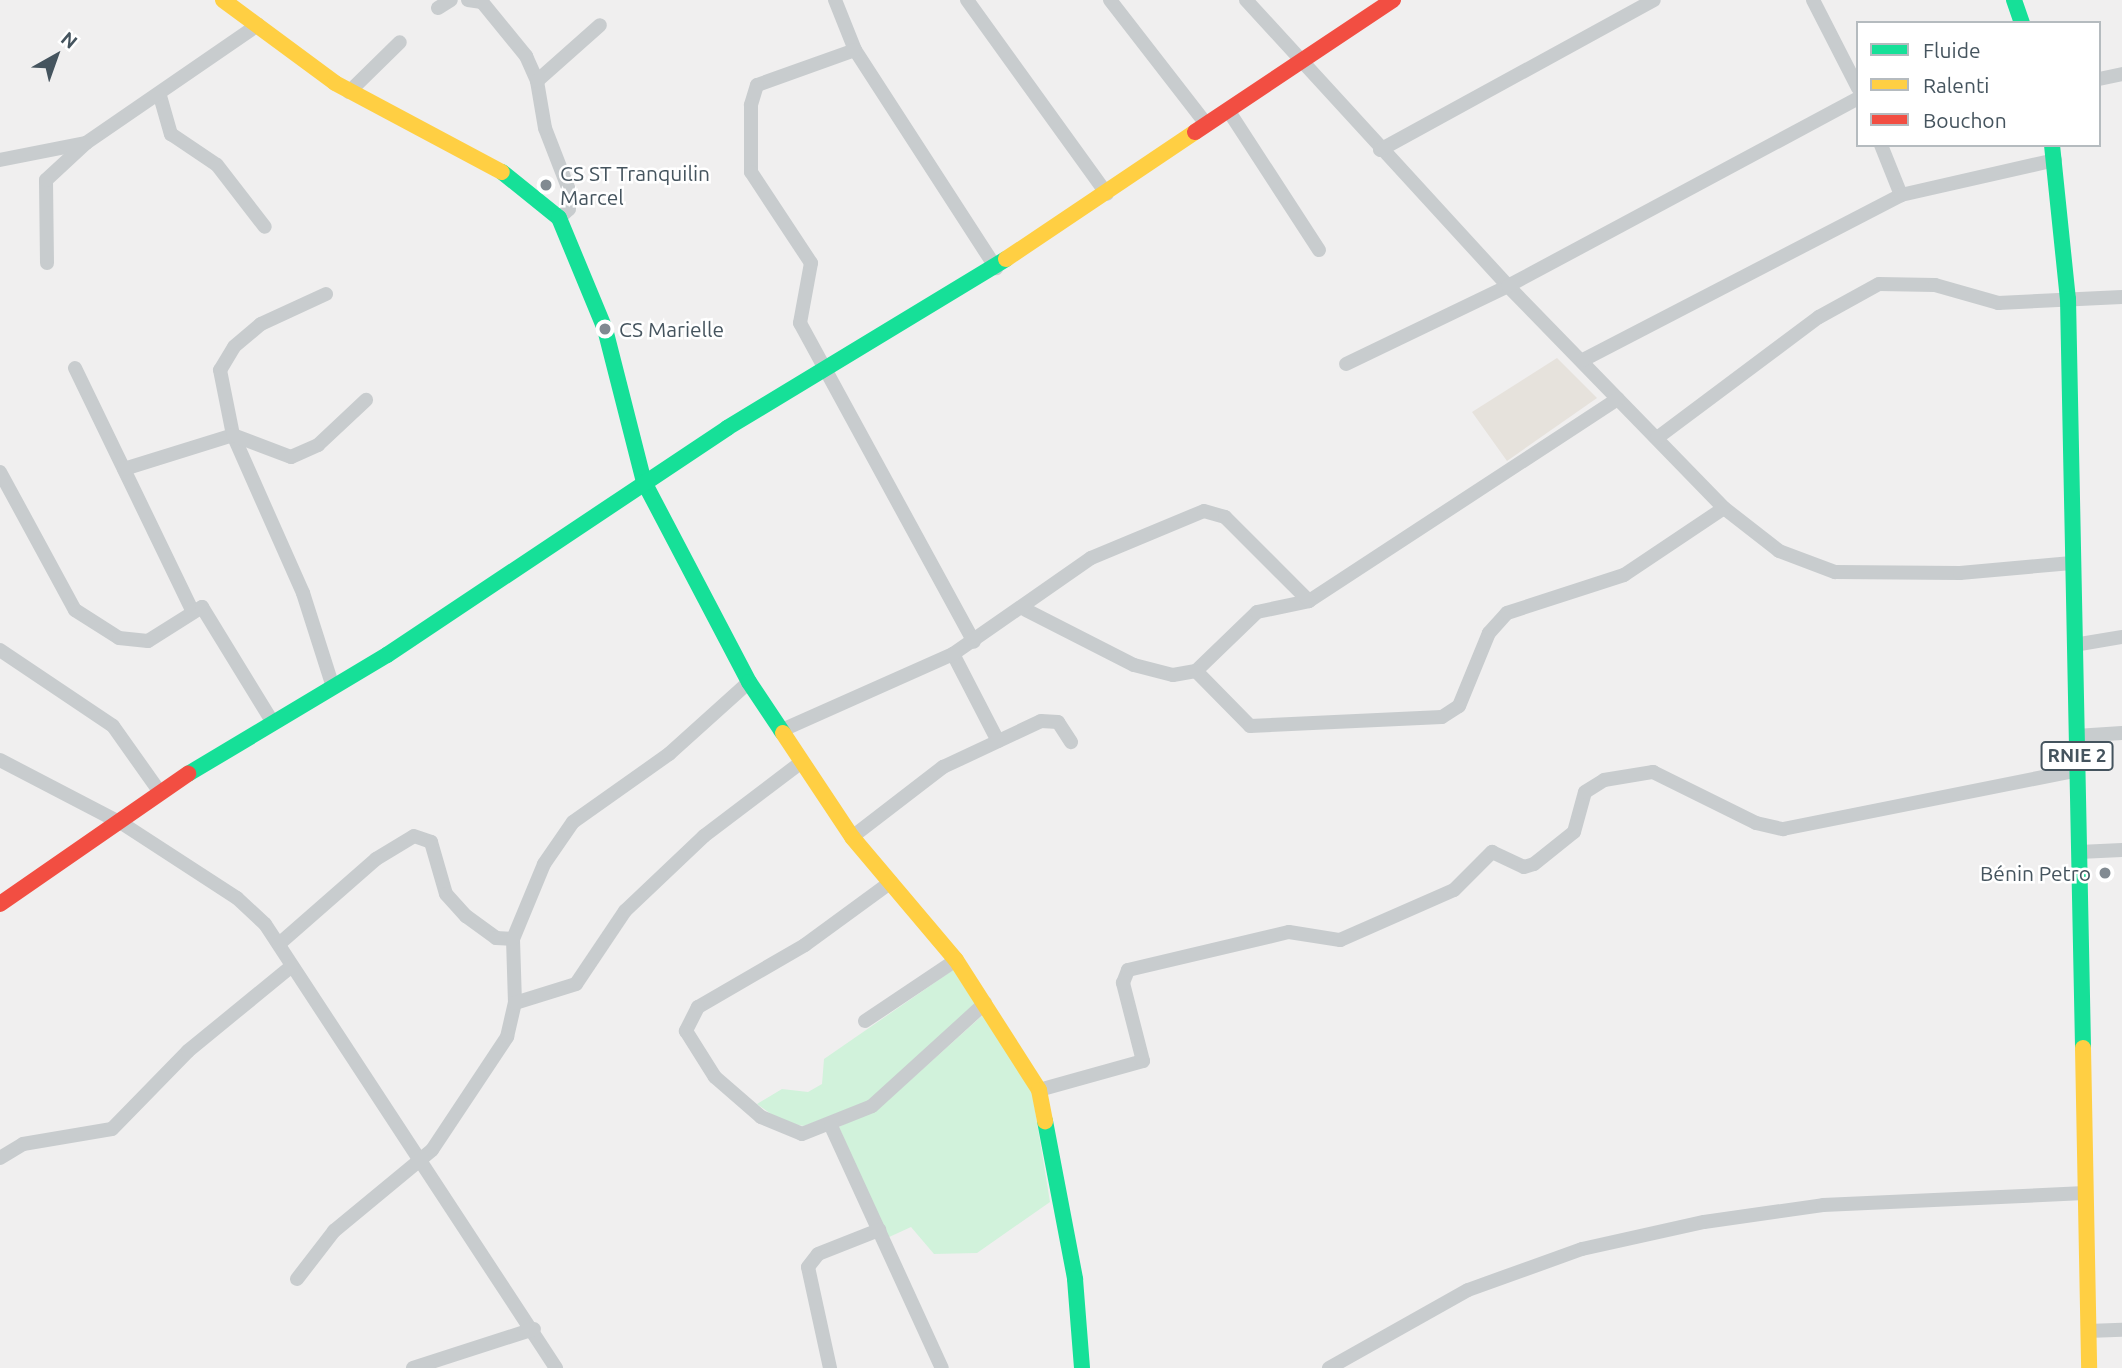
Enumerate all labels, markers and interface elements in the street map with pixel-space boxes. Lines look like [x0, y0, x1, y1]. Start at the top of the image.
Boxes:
north arrow [21, 21, 91, 91]
legend [1856, 21, 2101, 147]
text: N [57, 27, 82, 53]
text: Fluide [1923, 38, 1981, 62]
text: Ralenti [1923, 73, 1989, 97]
text: Bouchon [1923, 108, 2007, 132]
place label: CS ST Tranquilin Marcel [560, 160, 710, 210]
marker: CS ST Tranquilin Marcel [538, 177, 554, 193]
place label: CS Marielle [619, 316, 724, 342]
marker: CS Marielle [597, 321, 613, 337]
road number: RNIE 2 [2040, 740, 2114, 772]
place label: Bénin Petro [1980, 860, 2091, 886]
marker: Bénin Petro [2097, 865, 2113, 881]

